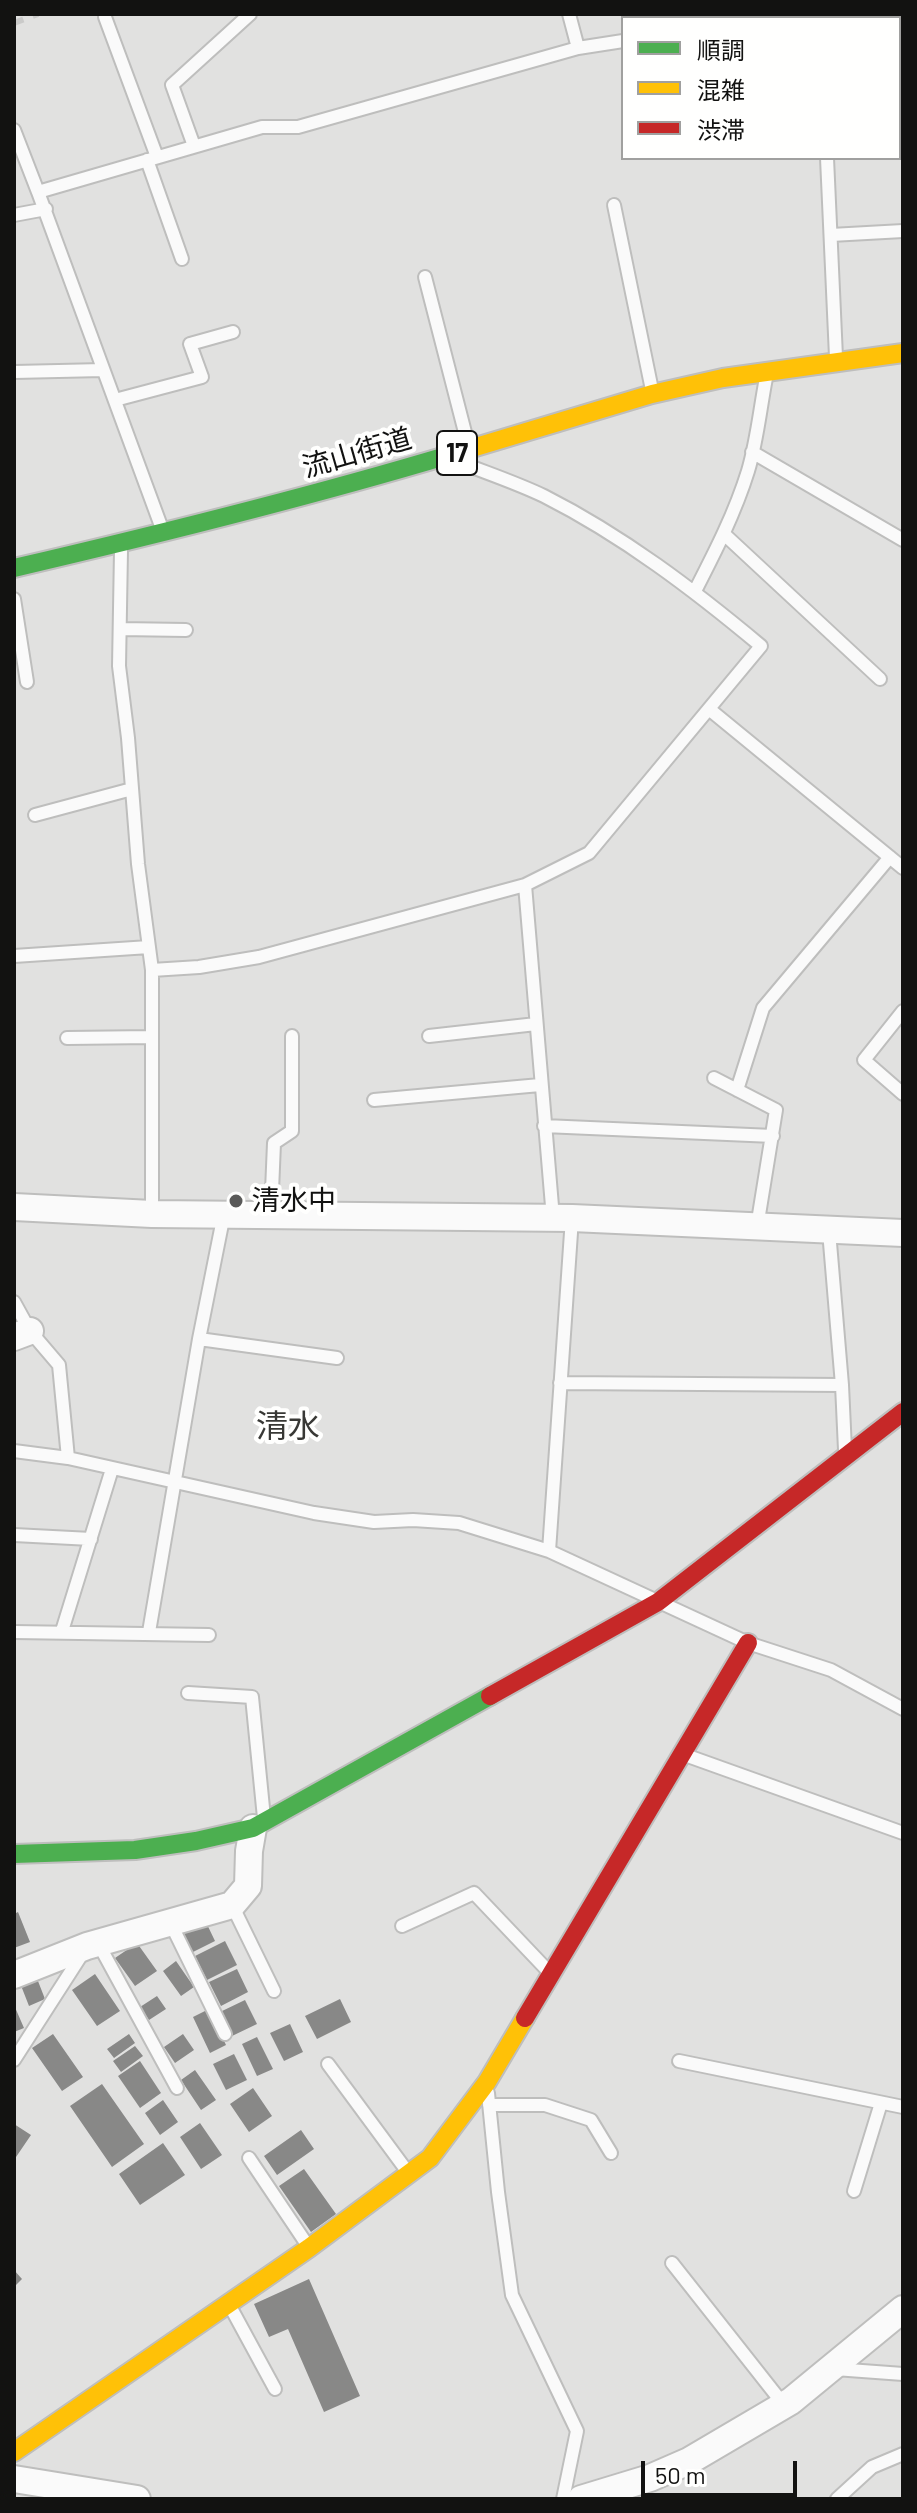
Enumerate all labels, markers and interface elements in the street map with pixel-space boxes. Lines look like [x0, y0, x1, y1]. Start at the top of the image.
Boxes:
legend [621, 16, 901, 160]
text: 順調 [697, 35, 745, 64]
text: 混雑 [697, 75, 745, 104]
text: 渋滞 [697, 115, 745, 144]
street label: 流山街道 [299, 421, 415, 485]
road number: 17 [437, 431, 477, 475]
place label: 清水中 [252, 1184, 336, 1218]
marker: 清水中 [227, 1192, 245, 1210]
district label: 清水 [256, 1407, 320, 1445]
scale bar [645, 2445, 801, 2495]
text: 50 m [655, 2460, 706, 2489]

